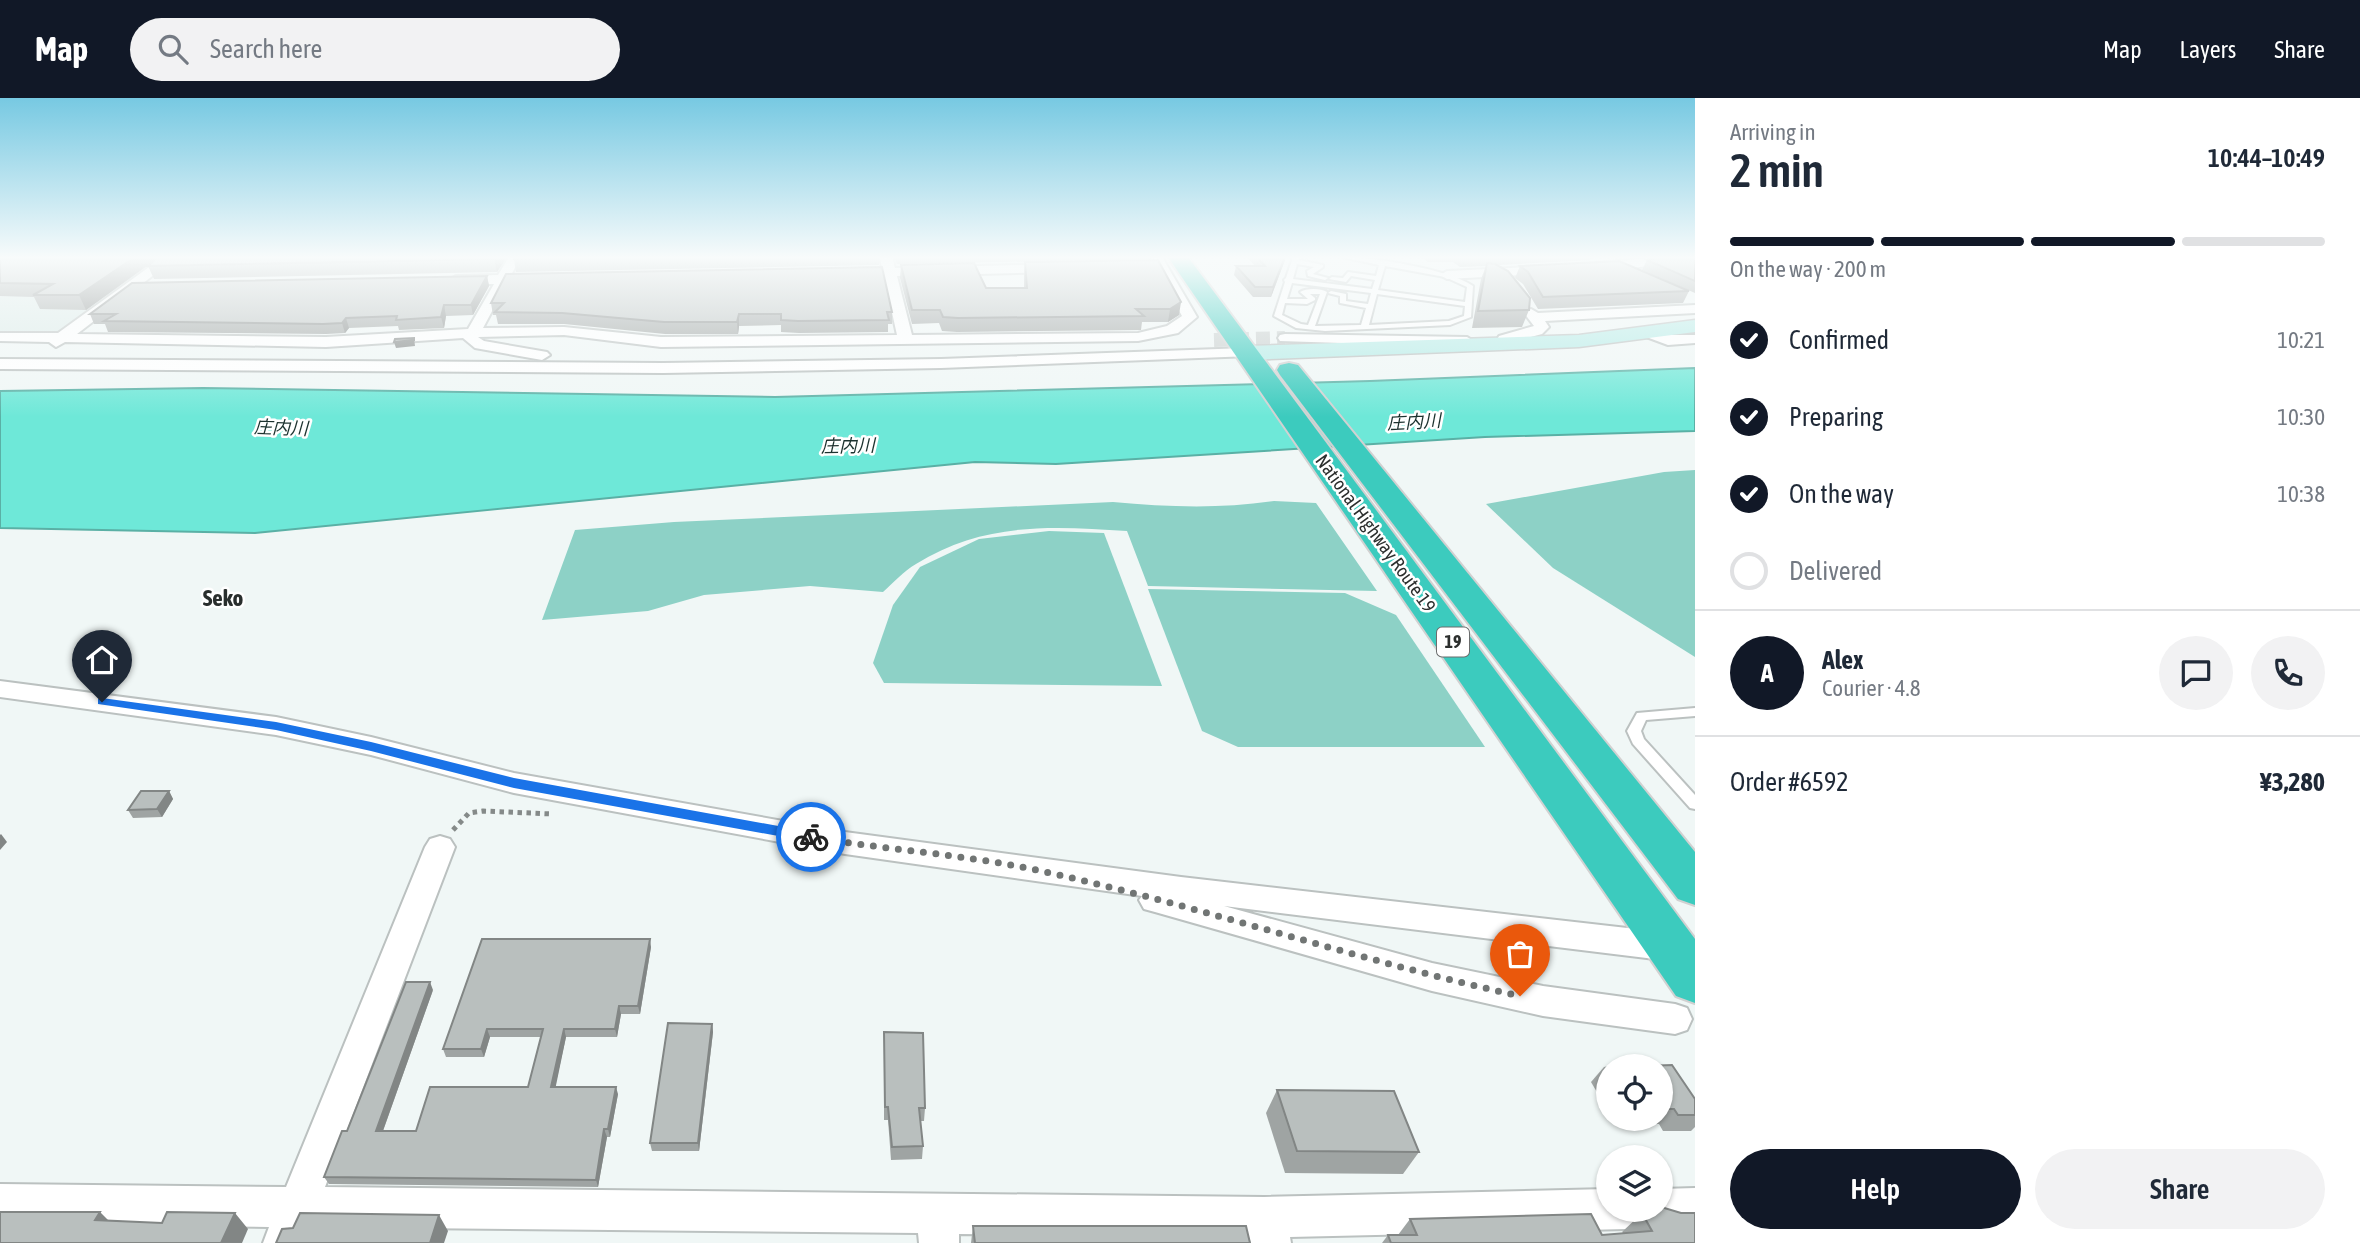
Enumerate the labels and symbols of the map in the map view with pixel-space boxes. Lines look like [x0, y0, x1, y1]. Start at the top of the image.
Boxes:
water label: 庄内川 [1386, 409, 1443, 433]
water label: 庄内川 [254, 416, 310, 439]
water label: 庄内川 [821, 434, 877, 456]
street label: National Highway Route 19 [1311, 450, 1441, 616]
district label: Seko [203, 585, 243, 611]
road number: 19 [1437, 628, 1469, 656]
pin [72, 630, 132, 702]
courier [776, 802, 846, 872]
pin [1490, 924, 1550, 996]

